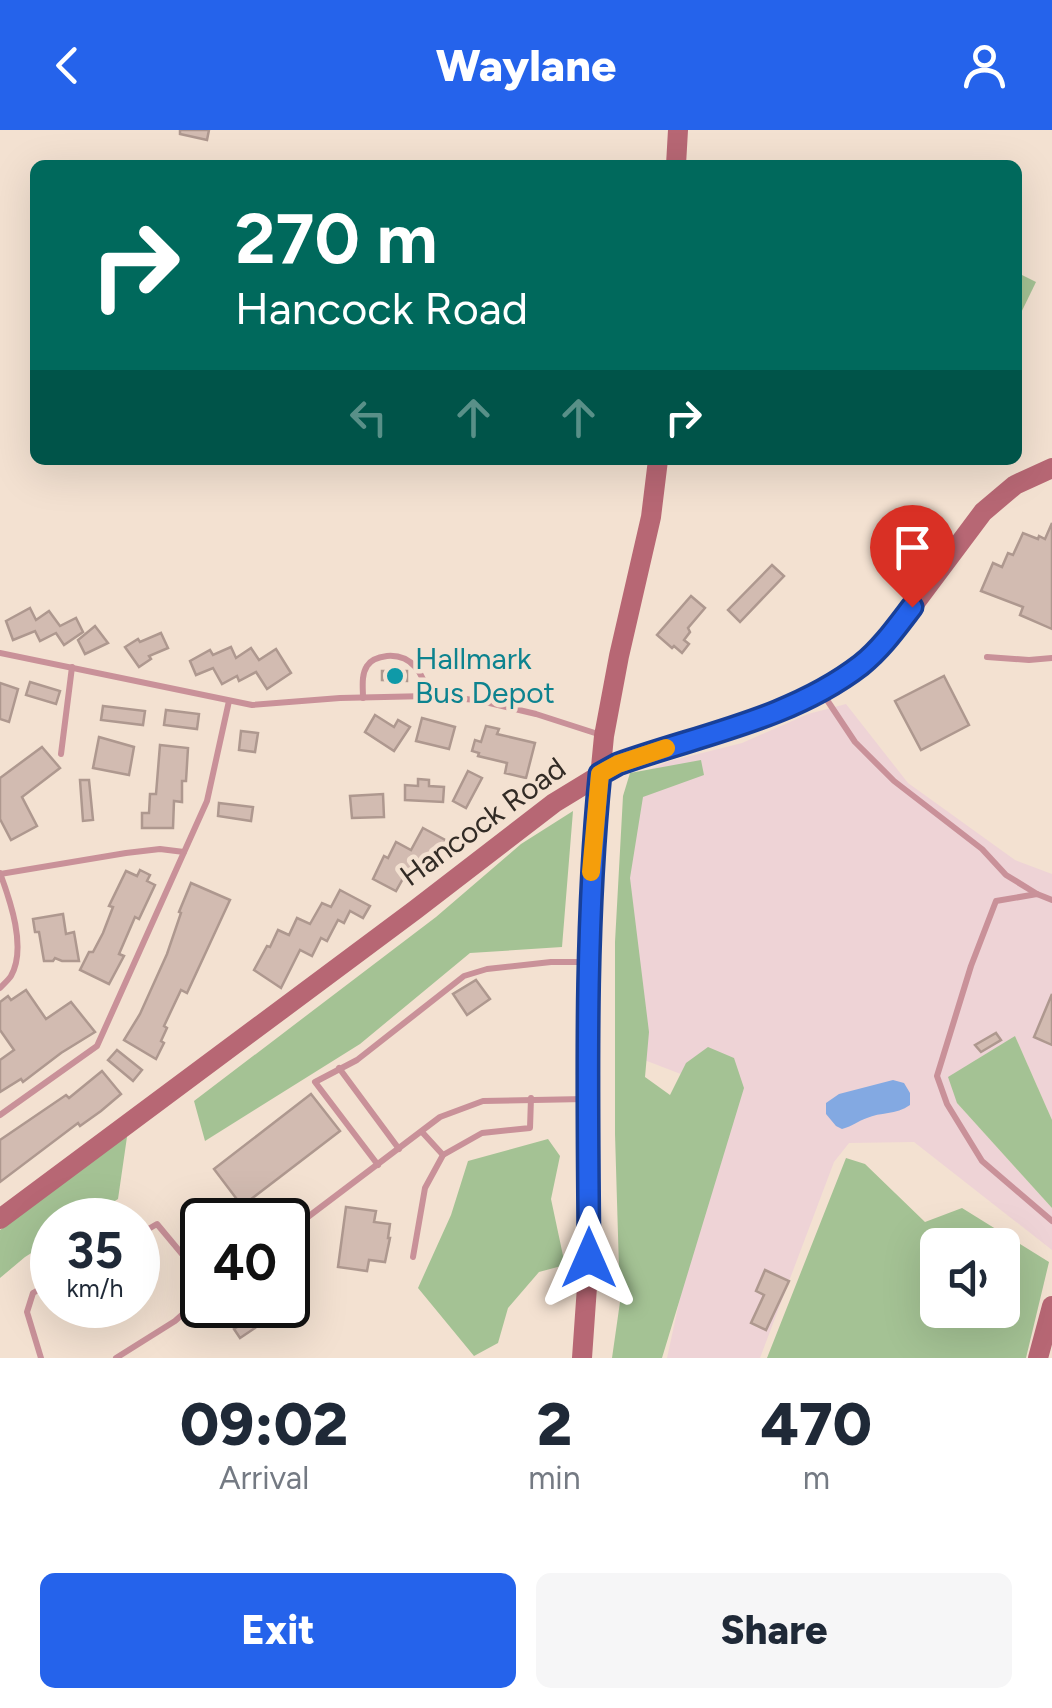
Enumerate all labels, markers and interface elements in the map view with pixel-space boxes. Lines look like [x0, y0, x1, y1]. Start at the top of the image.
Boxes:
icon: back [40, 38, 95, 93]
text: Waylane [436, 38, 616, 92]
icon: person [957, 38, 1012, 93]
text: 270 m [235, 196, 438, 281]
icon: right [70, 200, 200, 330]
text: Hancock Road [235, 281, 528, 335]
icon: left [341, 390, 396, 445]
icon: ahead [446, 390, 501, 445]
icon: ahead [551, 390, 606, 445]
icon: right [656, 390, 711, 445]
pin [870, 505, 955, 608]
icon: arrive [885, 520, 940, 575]
place label: Hallmark Bus Depot [415, 640, 555, 711]
marker: Hallmark Bus Depot [384, 665, 406, 687]
street label: Hancock Road [393, 749, 573, 894]
speed limit sign: 40 [180, 1198, 310, 1328]
position arrow [537, 1206, 641, 1310]
text: 35 [67, 1220, 123, 1281]
map controls [920, 1228, 1020, 1328]
button: sound [920, 1228, 1020, 1328]
text: km/h [66, 1273, 124, 1303]
text: 09:02 [180, 1388, 348, 1460]
text: 2 [537, 1388, 572, 1460]
text: 470 [761, 1388, 872, 1460]
text: Arrival [219, 1459, 309, 1497]
text: min [528, 1459, 581, 1497]
text: m [803, 1459, 830, 1497]
button: Exit [40, 1573, 516, 1688]
button: Share [536, 1573, 1012, 1688]

